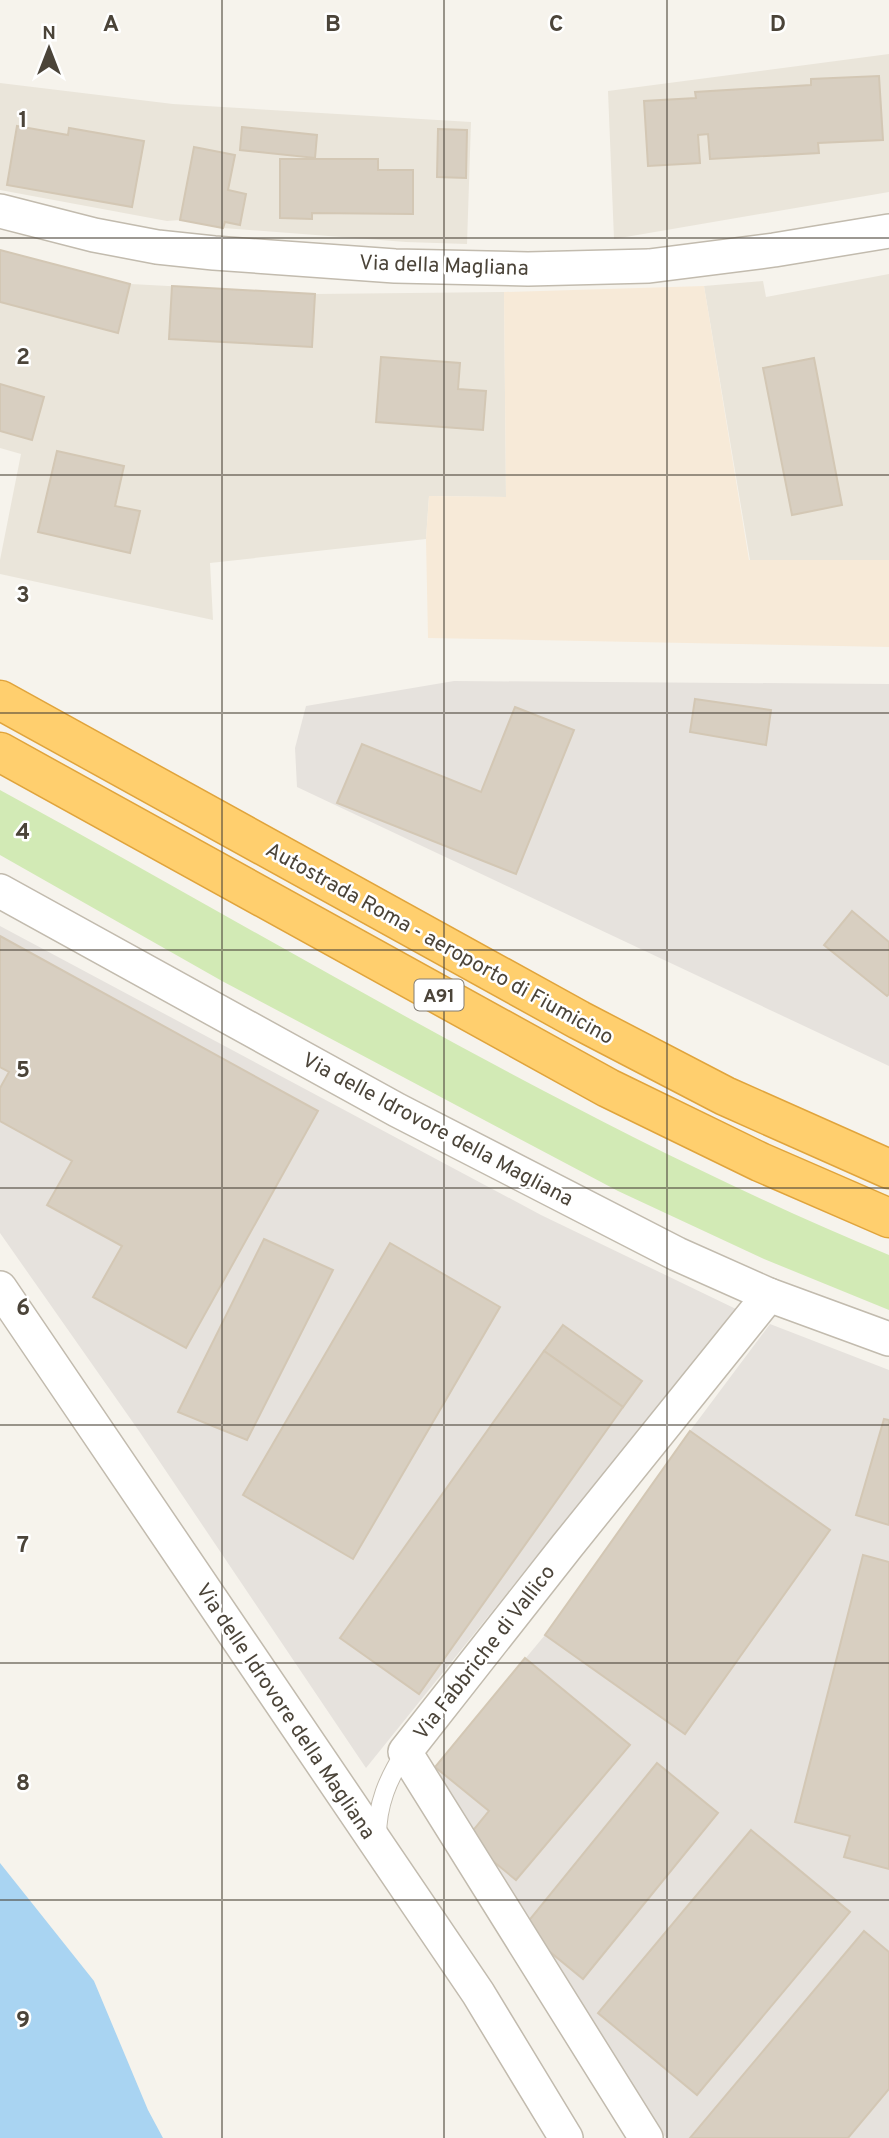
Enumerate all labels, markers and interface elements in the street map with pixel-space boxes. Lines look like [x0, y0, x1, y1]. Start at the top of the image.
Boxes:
text: A [103, 11, 119, 40]
text: B [325, 11, 341, 40]
text: C [549, 11, 563, 40]
text: D [770, 11, 786, 40]
north arrow [14, 14, 84, 84]
text: N [42, 22, 56, 46]
text: 1 [18, 107, 28, 136]
street label: Via della Magliana [359, 250, 529, 283]
text: 2 [16, 344, 30, 373]
text: 3 [16, 582, 30, 611]
text: 4 [16, 819, 30, 848]
street label: Autostrada Roma - aeroporto di Fiumicino [260, 837, 618, 1052]
road number: A91 [414, 979, 464, 1010]
street label: Via delle Idrovore della Magliana [297, 1047, 577, 1213]
text: 5 [16, 1057, 30, 1086]
text: 6 [16, 1295, 30, 1324]
text: 7 [17, 1532, 29, 1561]
street label: Via Fabbriche di Vallico [408, 1560, 562, 1746]
street label: Via delle Idrovore della Magliana [189, 1579, 381, 1845]
text: 8 [16, 1770, 30, 1799]
text: 9 [16, 2007, 30, 2036]

